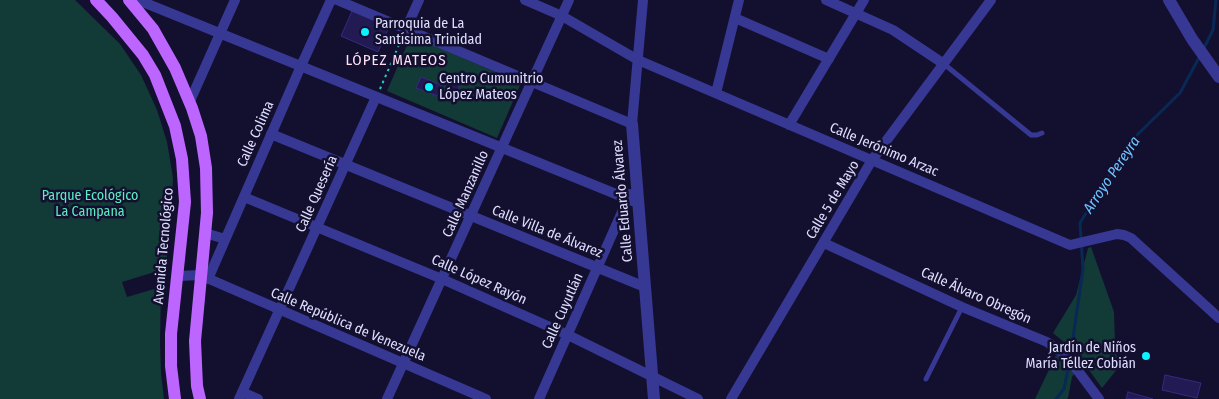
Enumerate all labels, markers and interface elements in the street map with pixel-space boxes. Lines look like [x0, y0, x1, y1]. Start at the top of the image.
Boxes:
place label: Parroquia de La Santísima Trinidad [375, 16, 482, 48]
marker: Parroquia de La Santísima Trinidad [359, 26, 371, 38]
district label: LÓPEZ MATEOS [344, 52, 448, 70]
place label: Centro Cumunitrio López Mateos [439, 71, 543, 104]
marker: Centro Cumunitrio López Mateos [423, 81, 435, 93]
street label: Calle Colima [234, 98, 278, 170]
street label: Calle Jerónimo Arzac [827, 120, 941, 180]
water label: Arroyo Pereyra [1080, 133, 1144, 217]
street label: Calle Eduardo Álvarez [609, 139, 637, 263]
street label: Calle Manzanillo [439, 148, 493, 240]
street label: Calle Quesería [293, 153, 341, 235]
street label: Calle 5 de Mayo [803, 158, 863, 242]
street label: Avenida Tecnológico [151, 187, 177, 305]
park label: Parque Ecológico La Campana [42, 188, 138, 220]
street label: Calle Villa de Álvarez [489, 202, 605, 262]
street label: Calle López Rayón [429, 251, 529, 309]
street label: Calle Álvaro Obregón [918, 264, 1034, 328]
street label: Calle Cuyutlán [539, 270, 587, 352]
street label: Calle República de Venezuela [268, 285, 428, 365]
place label: Jardín de Niños María Téllez Cobián [1026, 340, 1136, 372]
marker: Jardín de Niños María Téllez Cobián [1140, 350, 1152, 362]

